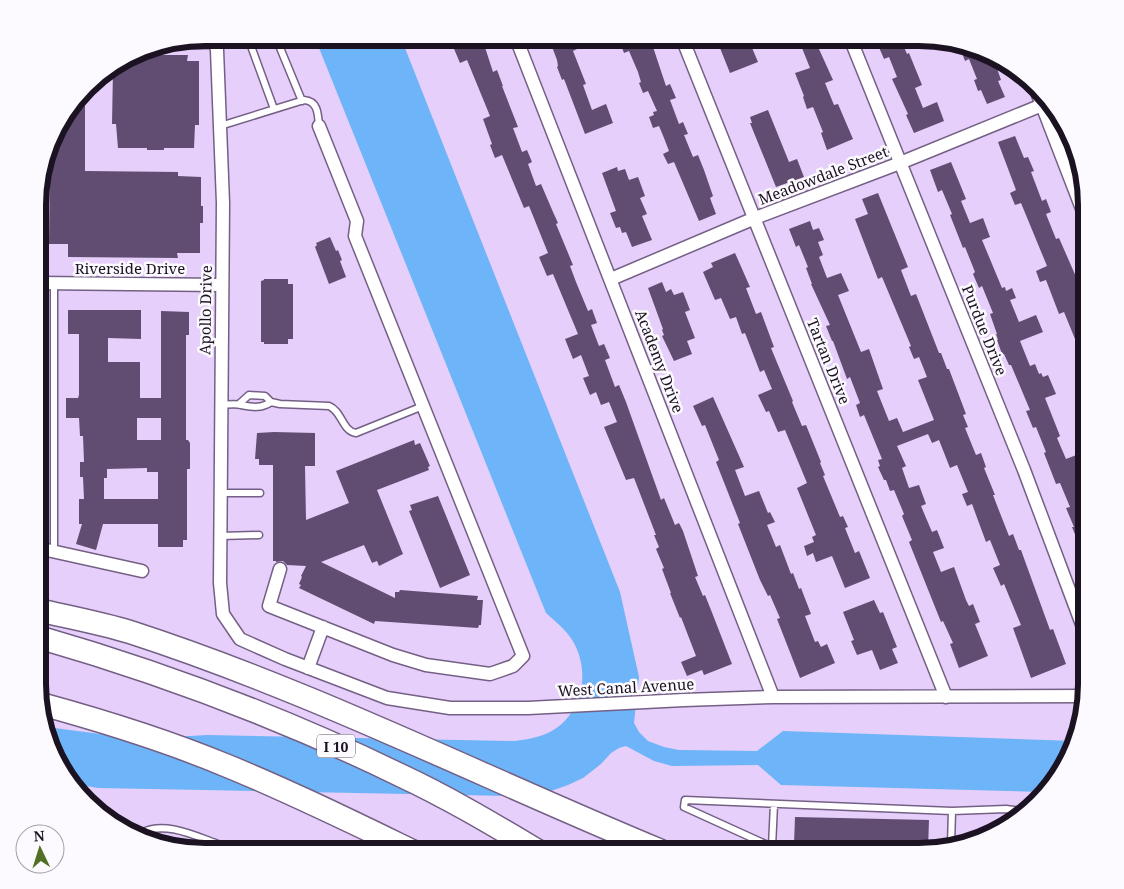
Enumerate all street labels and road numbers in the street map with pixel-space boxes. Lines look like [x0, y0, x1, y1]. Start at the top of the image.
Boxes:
street label: Meadowdale Street [755, 141, 891, 209]
street label: Riverside Drive [75, 258, 185, 278]
street label: Apollo Drive [194, 265, 216, 355]
street label: Purdue Drive [958, 282, 1012, 378]
street label: Academy Drive [631, 306, 689, 416]
street label: Tartan Drive [803, 315, 855, 407]
street label: West Canal Avenue [557, 673, 695, 701]
road number: I 10 [317, 734, 355, 758]

